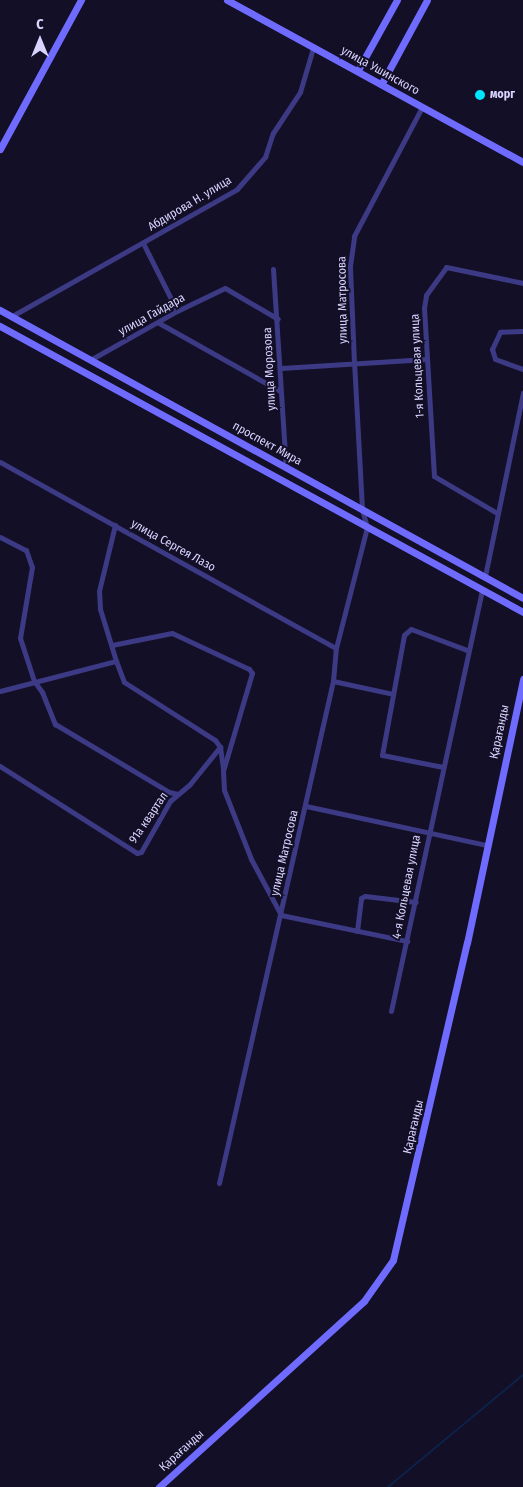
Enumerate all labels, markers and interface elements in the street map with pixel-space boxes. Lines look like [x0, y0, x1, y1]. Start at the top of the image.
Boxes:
north arrow [15, 15, 65, 65]
text: С [36, 16, 44, 33]
street label: улица Ушинского [338, 44, 422, 98]
place label: морг [490, 88, 515, 102]
marker: морг [474, 89, 486, 101]
street label: Абдирова Н. улица [146, 173, 234, 235]
street label: улица Матросова [335, 256, 351, 344]
street label: улица Гайдара [116, 291, 188, 339]
street label: 1-я Кольцевая улица [408, 313, 428, 419]
street label: улица Морозова [261, 327, 279, 411]
street label: проспект Мира [230, 419, 304, 469]
street label: улица Сергея Лазо [128, 517, 218, 575]
street label: Қарағанды [487, 704, 513, 760]
street label: 91а квартал [127, 790, 171, 846]
street label: улица Матросова [268, 809, 302, 897]
street label: 4-я Кольцевая улица [390, 834, 424, 940]
street label: Қарағанды [401, 1099, 427, 1155]
street label: Қарағанды [157, 1427, 207, 1475]

